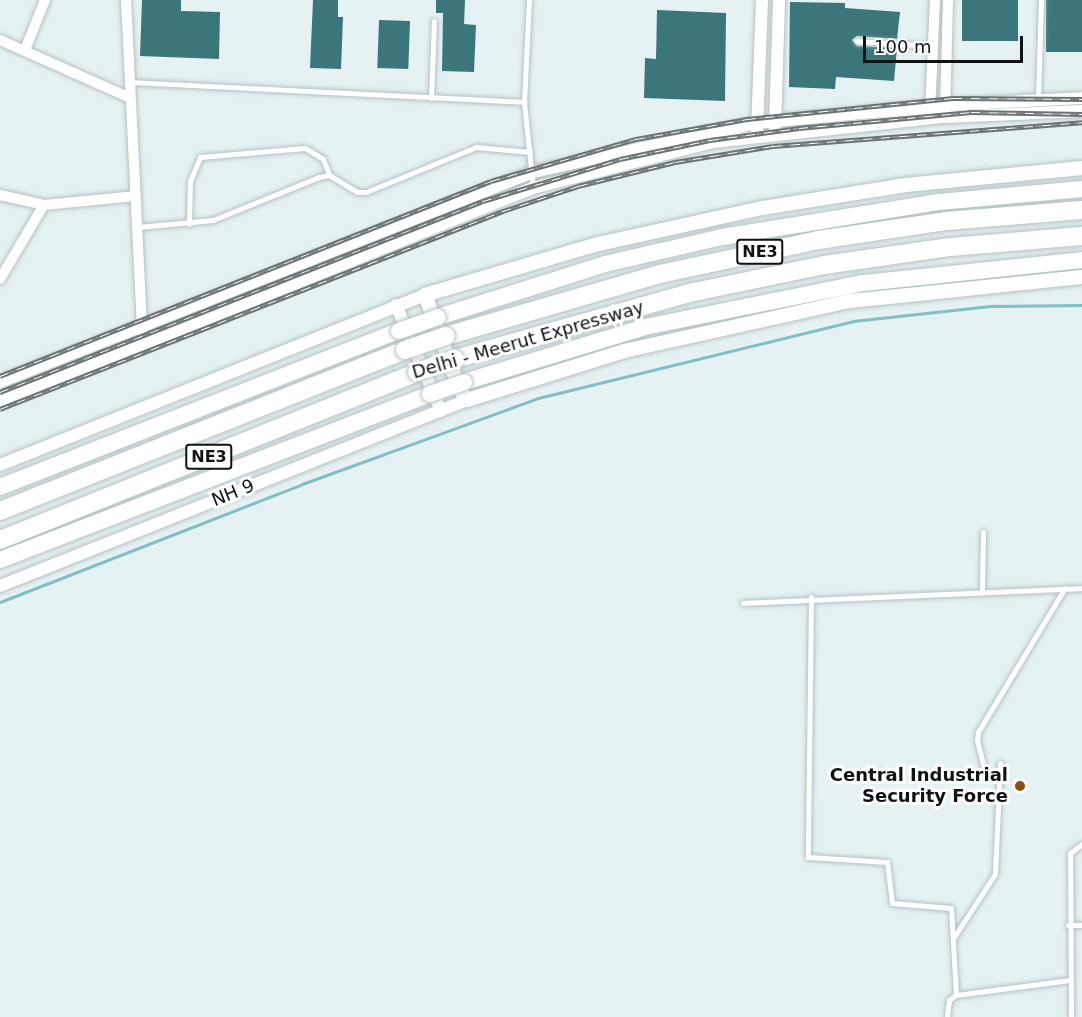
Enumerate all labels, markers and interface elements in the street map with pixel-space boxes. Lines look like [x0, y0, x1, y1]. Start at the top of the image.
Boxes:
scale bar [866, 24, 1026, 62]
text: 100 m [874, 36, 932, 57]
road number: NE3 [736, 239, 784, 265]
street label: Delhi - Meerut Expressway [410, 297, 646, 383]
road number: NE3 [185, 444, 233, 470]
street label: NH 9 [208, 475, 258, 511]
place label: Central Industrial Security Force [830, 765, 1008, 808]
marker: Central Industrial Security Force [1013, 779, 1027, 793]

